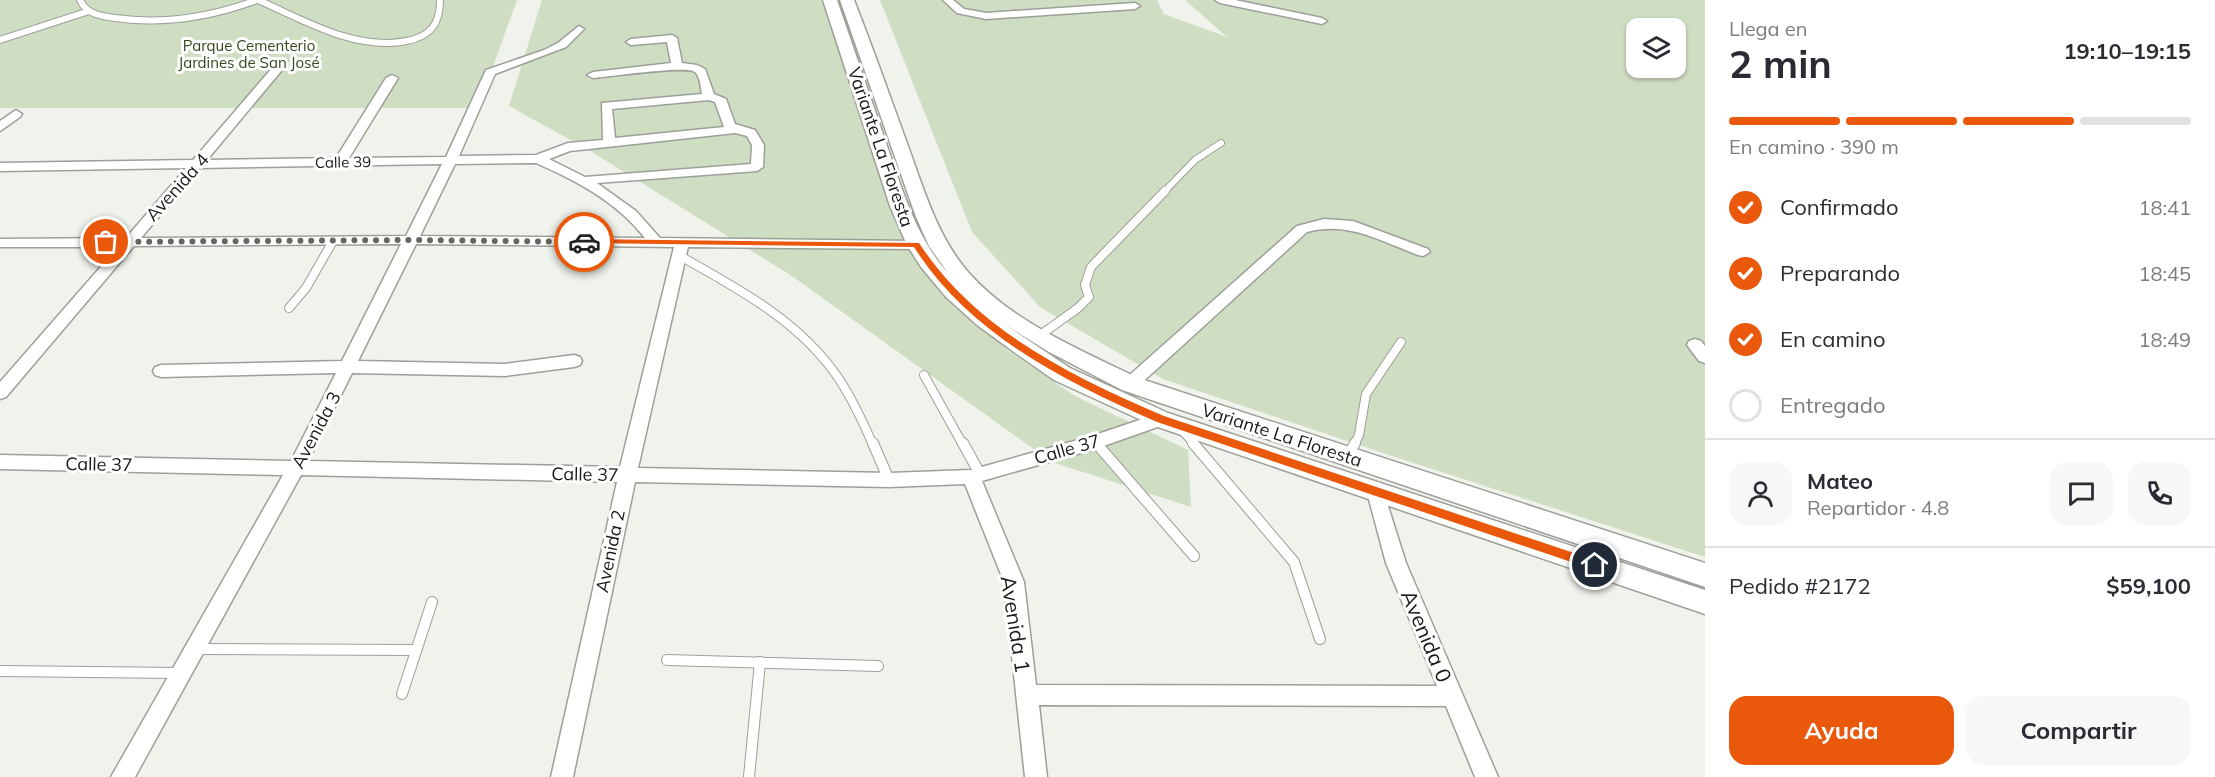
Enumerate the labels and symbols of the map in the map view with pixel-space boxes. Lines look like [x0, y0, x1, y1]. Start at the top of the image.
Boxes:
park label: Parque Cementerio Jardines de San José [178, 36, 320, 72]
street label: Variante La Floresta [843, 64, 919, 230]
street label: Avenida 4 [140, 148, 214, 226]
street label: Calle 39 [315, 152, 371, 172]
courier [554, 212, 614, 272]
pin [80, 216, 131, 267]
street label: Avenida 3 [286, 388, 346, 472]
street label: Variante La Floresta [1199, 398, 1365, 472]
street label: Calle 37 [1031, 429, 1103, 469]
street label: Calle 37 [65, 452, 133, 476]
street label: Calle 37 [551, 462, 619, 486]
street label: Avenida 2 [590, 508, 630, 594]
pin [1569, 539, 1620, 590]
street label: Avenida 1 [996, 574, 1036, 674]
street label: Avenida 0 [1396, 586, 1458, 686]

